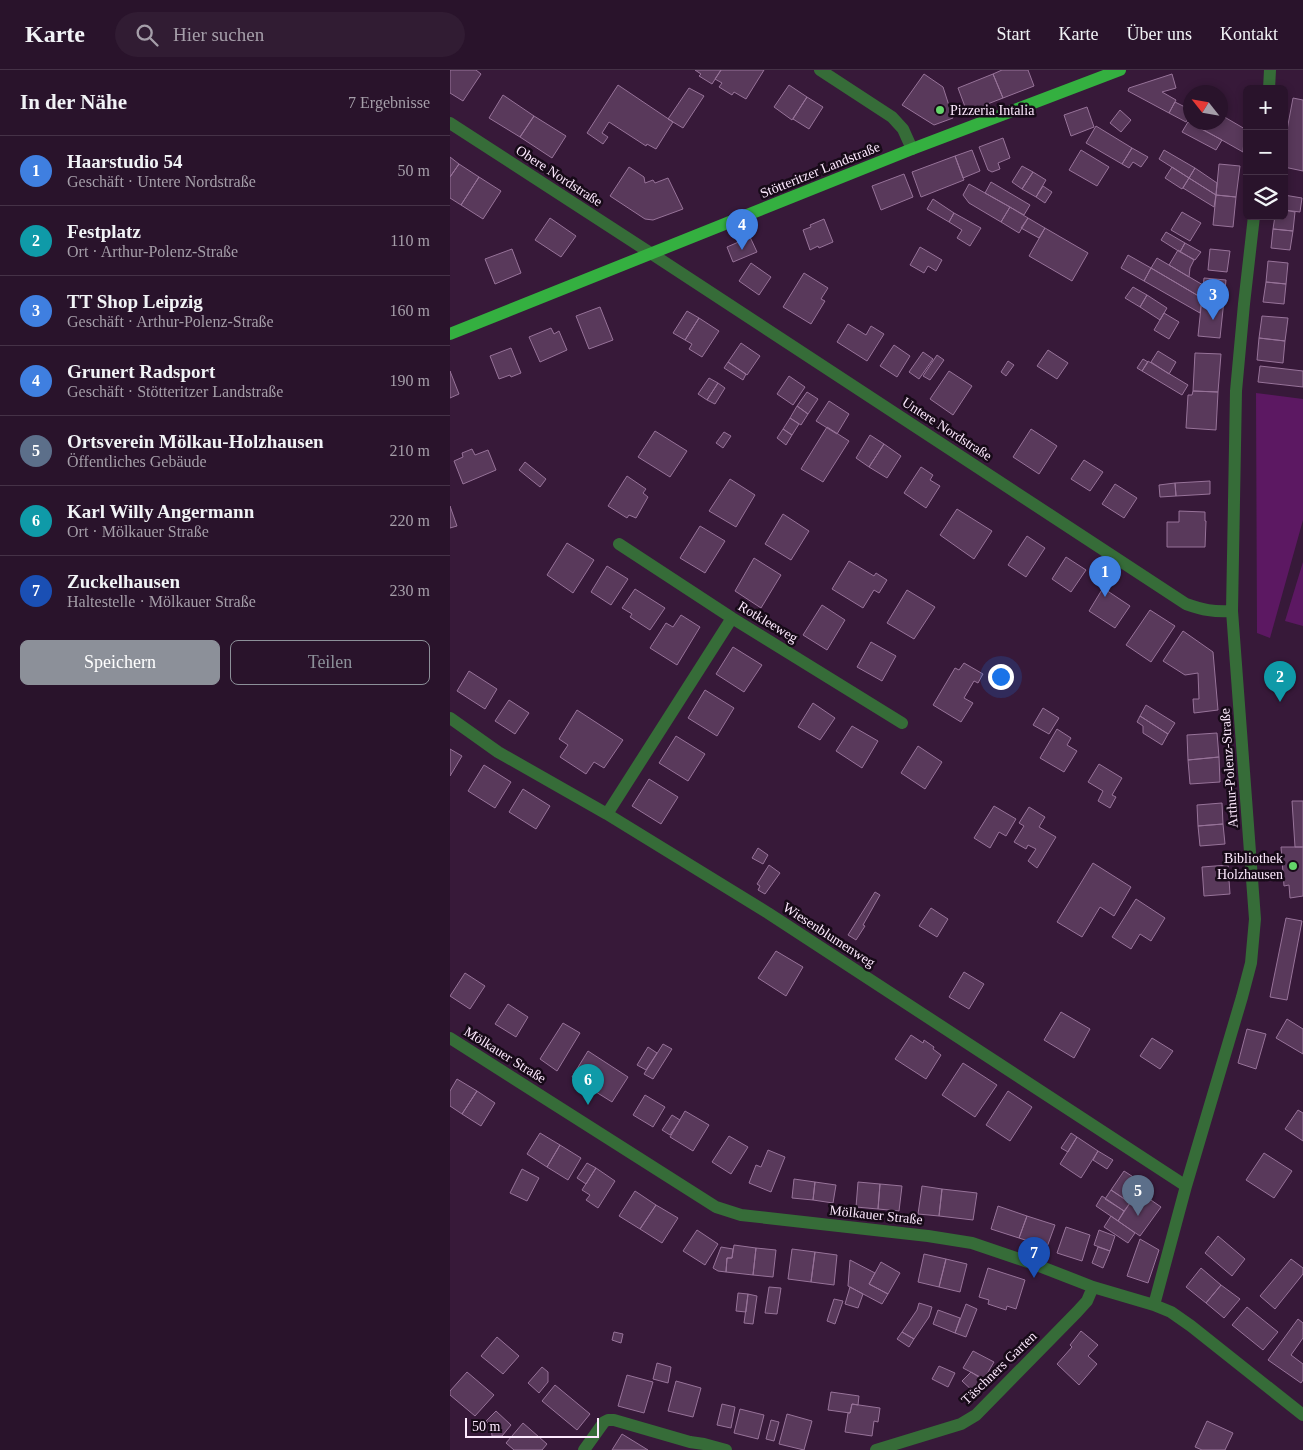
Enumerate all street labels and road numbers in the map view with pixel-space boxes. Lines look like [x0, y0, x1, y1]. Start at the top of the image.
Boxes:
street label: Stötteritzer Landstraße [758, 139, 882, 201]
street label: Obere Nordstraße [513, 143, 605, 209]
street label: Untere Nordstraße [899, 394, 995, 464]
street label: Rotkleeweg [735, 598, 801, 646]
street label: Arthur-Polenz-Straße [1217, 707, 1241, 829]
street label: Wiesenblumenweg [780, 900, 878, 970]
street label: Mölkauer Straße [461, 1024, 549, 1086]
street label: Mölkauer Straße [829, 1203, 923, 1227]
street label: Täschners Garten [958, 1328, 1040, 1408]

